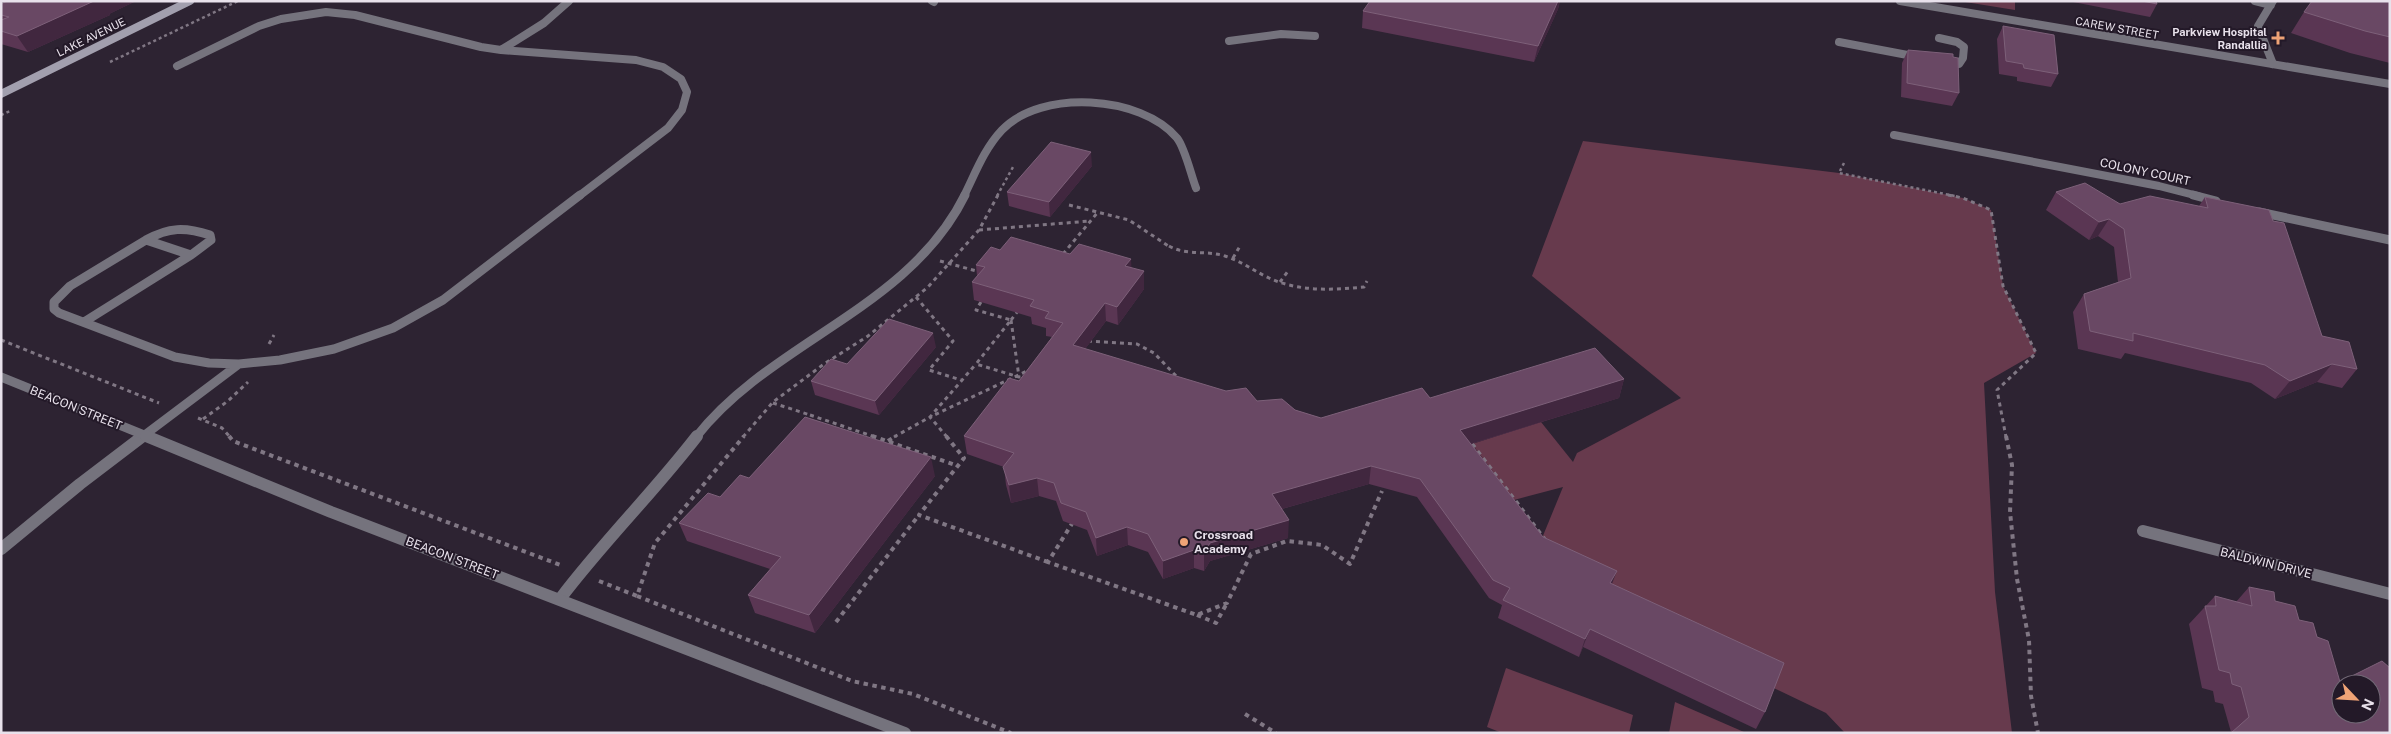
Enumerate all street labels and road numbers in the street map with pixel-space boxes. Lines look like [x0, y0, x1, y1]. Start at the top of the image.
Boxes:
street label: LAKE AVENUE [55, 15, 127, 59]
street label: CAREW STREET [2074, 15, 2160, 41]
street label: COLONY COURT [2099, 156, 2191, 188]
street label: BEACON STREET [28, 383, 124, 433]
street label: BEACON STREET [404, 534, 500, 582]
street label: BALDWIN DRIVE [2219, 545, 2313, 581]

